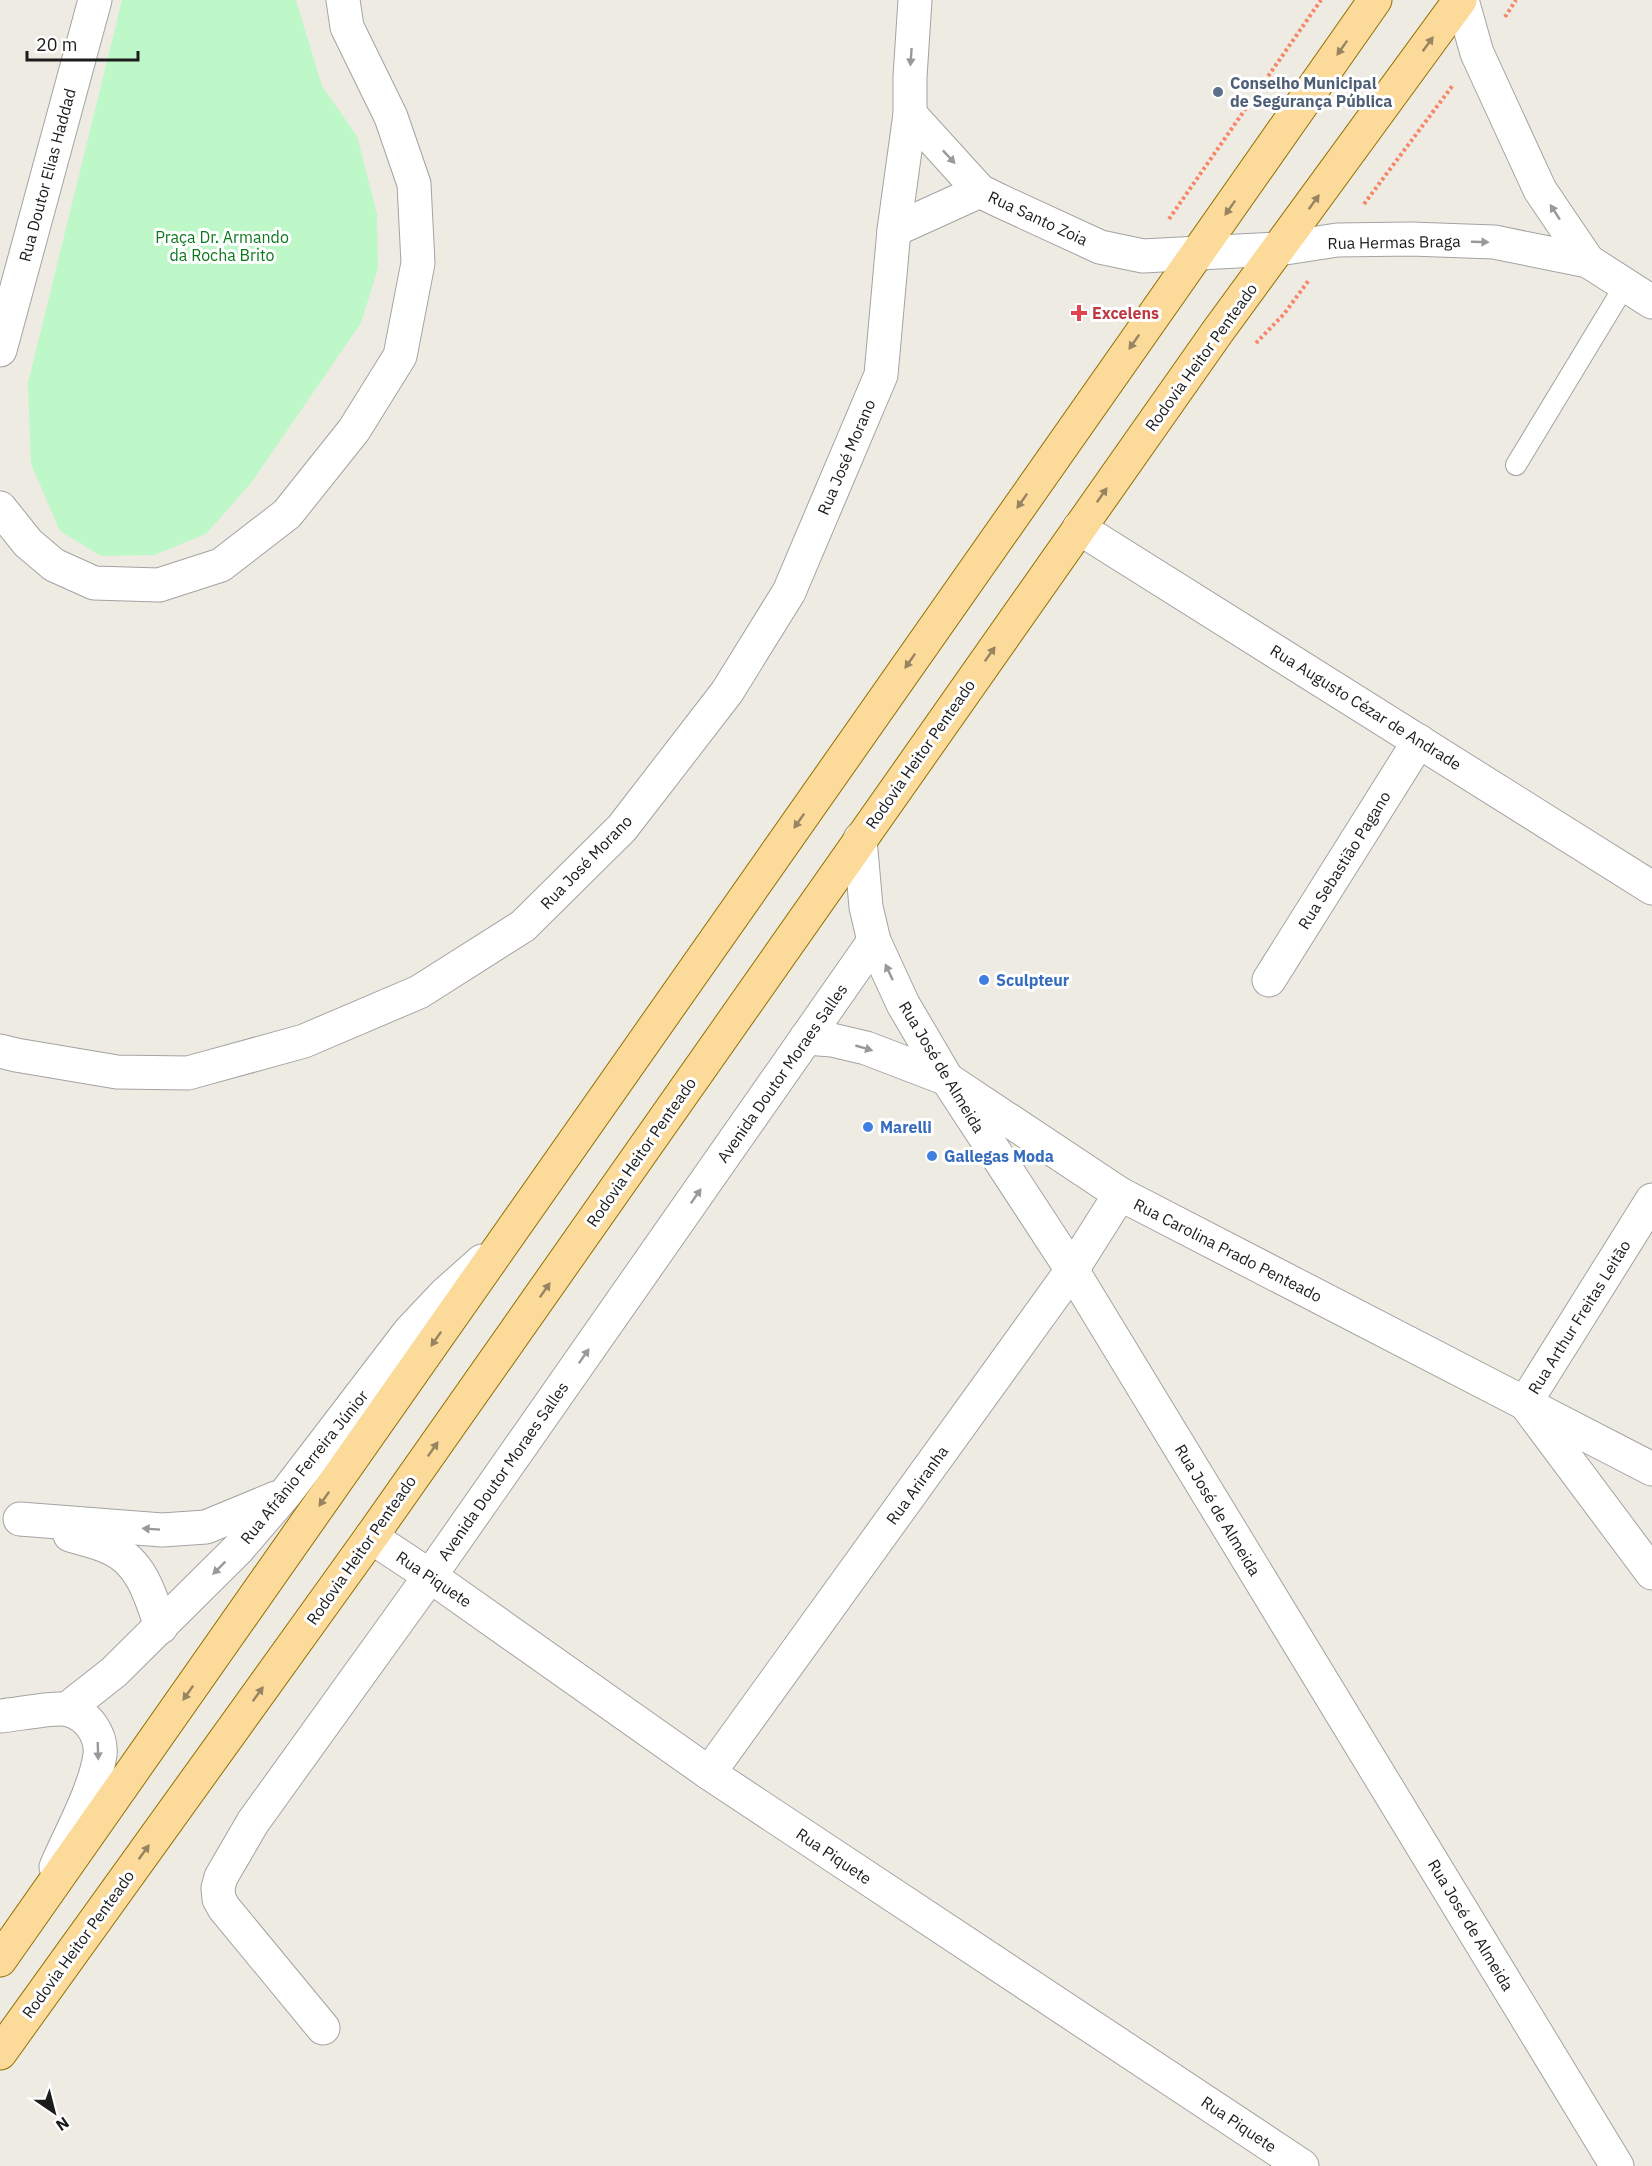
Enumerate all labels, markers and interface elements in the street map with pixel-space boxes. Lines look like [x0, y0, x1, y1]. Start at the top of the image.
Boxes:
scale bar [27, 24, 138, 62]
text: 20 m [36, 33, 78, 56]
one-way arrow [1422, 37, 1434, 53]
one-way arrow [1337, 40, 1348, 56]
one-way arrow [906, 48, 916, 67]
place label: Conselho Municipal de Segurança Pública [1230, 73, 1392, 111]
marker: Conselho Municipal de Segurança Pública [1211, 85, 1225, 99]
street label: Rua Doutor Elias Haddad [14, 86, 80, 264]
one-way arrow [942, 150, 956, 165]
street label: Rua Santo Zoia [985, 186, 1091, 250]
one-way arrow [1307, 195, 1319, 210]
one-way arrow [1224, 199, 1236, 215]
one-way arrow [1550, 204, 1561, 221]
park label: Praça Dr. Armando da Rocha Brito [155, 227, 289, 265]
street label: Rua Hermas Braga [1327, 231, 1461, 253]
one-way arrow [1470, 237, 1489, 246]
street label: Rodovia Heitor Penteado [1141, 279, 1261, 435]
place label: Excelens [1092, 303, 1159, 323]
marker: Excelens [1070, 304, 1088, 322]
one-way arrow [1128, 333, 1140, 349]
street label: Rua José Morano [813, 396, 879, 518]
one-way arrow [1096, 487, 1108, 503]
one-way arrow [1016, 493, 1028, 509]
street label: Rua Augusto Cézar de Andrade [1267, 640, 1465, 774]
one-way arrow [984, 647, 996, 663]
one-way arrow [905, 654, 917, 669]
street label: Rodovia Heitor Penteado [861, 675, 979, 833]
street label: Rua Sebastião Pagano [1293, 787, 1395, 933]
street label: Rua José Morano [536, 811, 636, 913]
one-way arrow [794, 813, 805, 829]
one-way arrow [884, 964, 893, 981]
place label: Sculpteur [996, 970, 1070, 990]
marker: Sculpteur [977, 973, 991, 987]
street label: Avenida Doutor Moraes Salles [712, 980, 852, 1166]
street label: Rua José de Almeida [895, 997, 989, 1137]
one-way arrow [855, 1044, 873, 1053]
street label: Rodovia Heitor Penteado [582, 1073, 700, 1231]
place label: Marelli [880, 1117, 932, 1137]
marker: Marelli [861, 1120, 875, 1134]
place label: Gallegas Moda [944, 1146, 1054, 1166]
marker: Gallegas Moda [925, 1149, 939, 1163]
one-way arrow [690, 1188, 702, 1204]
street label: Rua Carolina Prado Penteado [1130, 1194, 1326, 1306]
street label: Rua Arthur Freitas Leitão [1523, 1236, 1635, 1398]
one-way arrow [539, 1282, 551, 1298]
one-way arrow [430, 1331, 442, 1347]
one-way arrow [578, 1348, 590, 1364]
street label: Avenida Doutor Moraes Salles [433, 1378, 573, 1564]
street label: Rua Afrânio Ferreira Júnior [236, 1386, 372, 1548]
street label: Rua José de Almeida [1171, 1440, 1265, 1580]
street label: Rua Ariranha [882, 1441, 953, 1528]
one-way arrow [427, 1442, 439, 1458]
street label: Rodovia Heitor Penteado [302, 1471, 420, 1629]
one-way arrow [318, 1490, 330, 1506]
one-way arrow [141, 1524, 160, 1534]
street label: Rua Piquete [392, 1546, 476, 1612]
one-way arrow [213, 1560, 227, 1574]
one-way arrow [182, 1684, 194, 1700]
one-way arrow [252, 1686, 264, 1702]
one-way arrow [93, 1742, 103, 1761]
street label: Rua Piquete [792, 1823, 876, 1889]
one-way arrow [138, 1844, 150, 1860]
street label: Rua José de Almeida [1424, 1855, 1518, 1995]
street label: Rodovia Heitor Penteado [18, 1866, 138, 2022]
north arrow [24, 2082, 84, 2142]
street label: Rua Piquete [1197, 2091, 1281, 2157]
text: N [52, 2113, 73, 2136]

